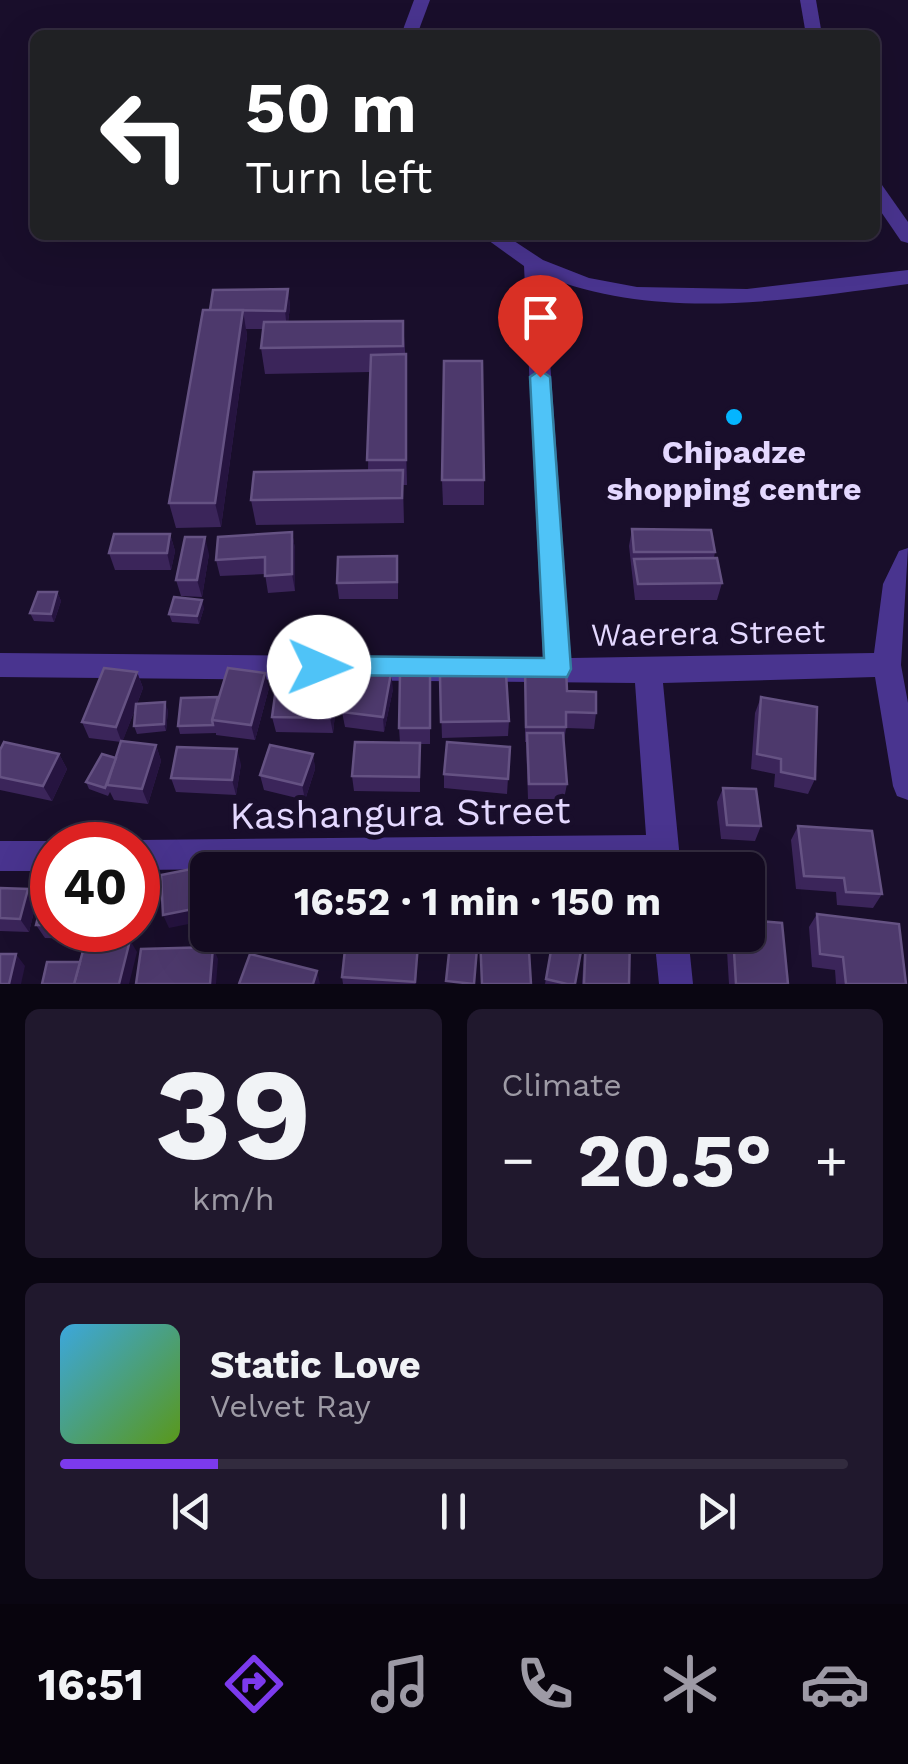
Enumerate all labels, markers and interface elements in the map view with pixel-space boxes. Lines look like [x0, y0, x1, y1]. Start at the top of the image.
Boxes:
text: 50 m [245, 67, 417, 149]
icon: left [80, 70, 210, 200]
text: Turn left [245, 151, 432, 204]
pin [498, 275, 583, 378]
icon: arrive [513, 290, 568, 345]
marker: Chipadze shopping centre [723, 406, 745, 428]
place label: Chipadze shopping centre [607, 433, 861, 508]
street label: Waerera Street [591, 612, 825, 654]
position arrow [267, 615, 371, 719]
street label: Kashangura Street [229, 788, 571, 838]
speed limit sign: 40 [30, 822, 160, 952]
text: 16:52 · 1 min · 150 m [294, 880, 661, 924]
text: 39 [155, 1038, 312, 1191]
text: Climate [502, 1066, 622, 1104]
text: 20.5° [577, 1116, 772, 1204]
text: − [502, 1128, 535, 1192]
text: + [815, 1128, 848, 1192]
text: km/h [192, 1180, 274, 1218]
text: Static Love [210, 1343, 421, 1387]
text: Velvet Ray [210, 1387, 371, 1425]
icon: previous [164, 1484, 219, 1539]
icon: pause [426, 1484, 481, 1539]
icon: next [689, 1484, 744, 1539]
icon: directions [219, 1649, 289, 1719]
icon: music [365, 1649, 435, 1719]
icon: phone [510, 1649, 580, 1719]
icon: climate [655, 1649, 725, 1719]
icon: car [800, 1649, 870, 1719]
text: 16:51 [38, 1658, 144, 1711]

